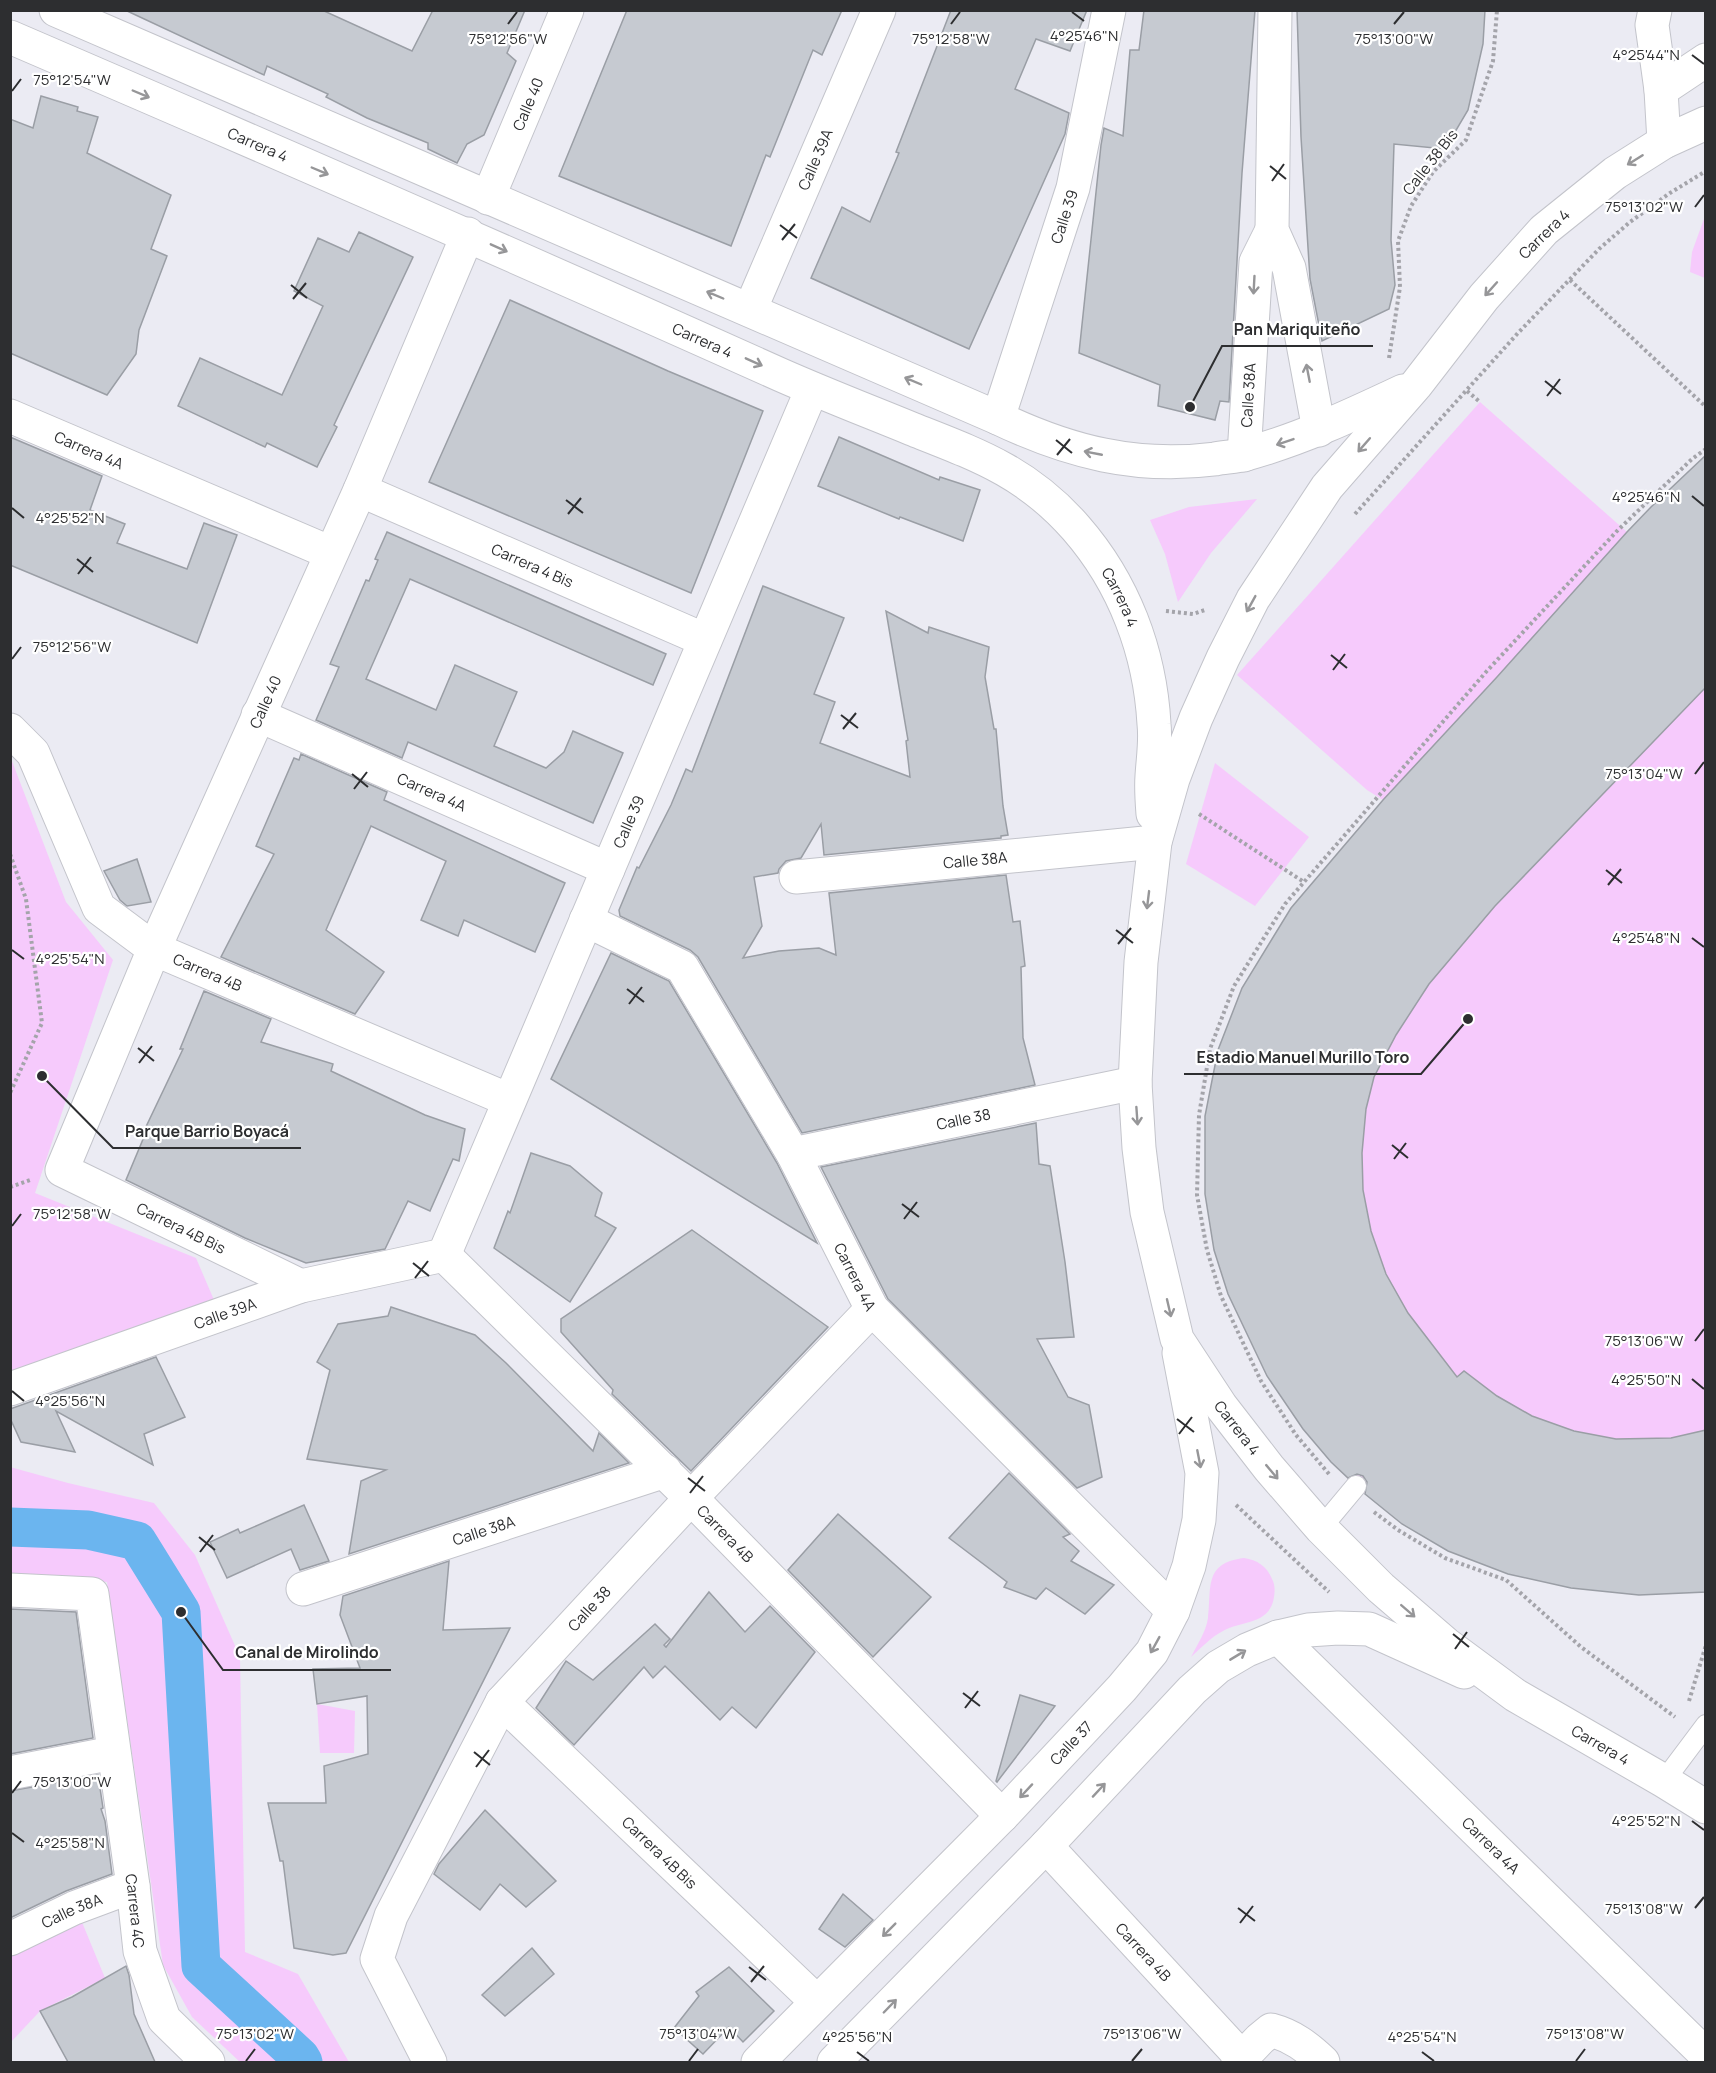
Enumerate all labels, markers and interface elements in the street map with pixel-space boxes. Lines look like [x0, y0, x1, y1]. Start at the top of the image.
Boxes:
text: 4°25'46"N [1050, 25, 1118, 46]
text: 75°12'56"W [469, 28, 547, 49]
text: 75°12'58"W [912, 28, 990, 49]
text: 75°13'00"W [1355, 28, 1433, 49]
text: 4°25'44"N [1612, 44, 1680, 65]
text: 75°12'54"W [33, 69, 111, 90]
street label: Calle 40 [507, 74, 548, 134]
one-way arrow [132, 88, 150, 100]
street label: Carrera 4 [224, 122, 291, 167]
street label: Calle 39A [792, 125, 837, 193]
street label: Calle 38 Bis [1398, 125, 1462, 199]
one-way arrow [1627, 154, 1644, 166]
one-way arrow [311, 166, 329, 177]
street label: Calle 39 [1045, 187, 1082, 246]
text: 75°13'02"W [1605, 196, 1683, 217]
street label: Carrera 4 [1514, 204, 1574, 264]
one-way arrow [490, 243, 508, 255]
one-way arrow [1248, 274, 1259, 294]
one-way arrow [1484, 281, 1498, 296]
one-way arrow [706, 289, 724, 300]
callout: Pan Mariquiteño [1222, 312, 1373, 346]
street label: Carrera 4 [669, 317, 736, 363]
text: Pan Mariquiteño [1234, 318, 1360, 340]
one-way arrow [745, 358, 763, 369]
street label: Calle 38A [1235, 362, 1260, 428]
one-way arrow [1302, 363, 1313, 383]
one-way arrow [904, 375, 922, 386]
street label: Carrera 4A [51, 426, 127, 474]
one-way arrow [1276, 437, 1295, 448]
one-way arrow [1357, 437, 1370, 453]
one-way arrow [1084, 447, 1104, 458]
text: 4°25'46"N [1612, 486, 1680, 507]
text: 4°25'52"N [36, 507, 104, 528]
street label: Carrera 4 Bis [488, 538, 577, 592]
street label: Carrera 4 [1097, 563, 1144, 630]
one-way arrow [1245, 594, 1256, 612]
text: 75°12'56"W [33, 636, 111, 657]
street label: Calle 40 [244, 672, 286, 732]
text: 75°13'04"W [1605, 763, 1683, 784]
street label: Carrera 4A [394, 767, 470, 816]
street label: Calle 39 [608, 792, 649, 851]
street label: Calle 38A [942, 846, 1009, 873]
one-way arrow [1142, 890, 1153, 910]
text: 4°25'48"N [1612, 927, 1680, 948]
text: 4°25'54"N [35, 948, 105, 969]
street label: Carrera 4B [170, 948, 245, 996]
callout: Estadio Manuel Murillo Toro [1184, 1040, 1421, 1074]
text: Estadio Manuel Murillo Toro [1197, 1046, 1410, 1068]
street label: Calle 38 [934, 1103, 992, 1134]
one-way arrow [1131, 1105, 1142, 1125]
callout: Parque Barrio Boyacá [113, 1114, 301, 1148]
text: Parque Barrio Boyacá [125, 1120, 289, 1142]
street label: Carrera 4B Bis [133, 1197, 229, 1259]
text: 75°12'58"W [33, 1203, 111, 1224]
street label: Carrera 4A [829, 1239, 882, 1315]
street label: Calle 39A [191, 1292, 260, 1334]
one-way arrow [1164, 1297, 1175, 1317]
text: 75°13'06"W [1605, 1330, 1683, 1351]
text: 4°25'50"N [1611, 1369, 1681, 1390]
text: 4°25'56"N [35, 1390, 105, 1411]
street label: Carrera 4 [1210, 1396, 1266, 1459]
one-way arrow [1194, 1448, 1205, 1468]
one-way arrow [1266, 1464, 1279, 1480]
street label: Carrera 4B [693, 1500, 759, 1567]
street label: Calle 38A [450, 1510, 518, 1550]
street label: Calle 38 [563, 1581, 615, 1635]
one-way arrow [1400, 1604, 1415, 1618]
callout: Canal de Mirolindo [223, 1636, 391, 1670]
one-way arrow [1149, 1636, 1161, 1653]
text: Canal de Mirolindo [235, 1641, 379, 1663]
one-way arrow [1229, 1649, 1246, 1661]
street label: Calle 37 [1045, 1716, 1097, 1769]
street label: Carrera 4 [1568, 1719, 1634, 1770]
text: 75°13'00"W [33, 1771, 111, 1792]
one-way arrow [1019, 1783, 1033, 1798]
one-way arrow [1091, 1783, 1105, 1798]
text: 4°25'52"N [1612, 1810, 1680, 1831]
street label: Carrera 4B Bis [618, 1811, 702, 1893]
street label: Carrera 4A [1458, 1812, 1525, 1879]
text: 4°25'58"N [35, 1832, 105, 1853]
street label: Carrera 4C [121, 1872, 150, 1949]
street label: Calle 38A [38, 1888, 105, 1933]
text: 75°13'08"W [1605, 1898, 1683, 1919]
street label: Carrera 4B [1111, 1918, 1176, 1986]
one-way arrow [882, 1922, 897, 1937]
one-way arrow [883, 1998, 897, 2013]
text: 75°13'02"W [216, 2023, 294, 2044]
text: 75°13'04"W [659, 2023, 737, 2044]
text: 75°13'06"W [1103, 2023, 1181, 2044]
text: 75°13'08"W [1546, 2023, 1624, 2044]
text: 4°25'56"N [822, 2026, 892, 2047]
text: 4°25'54"N [1387, 2026, 1457, 2047]

